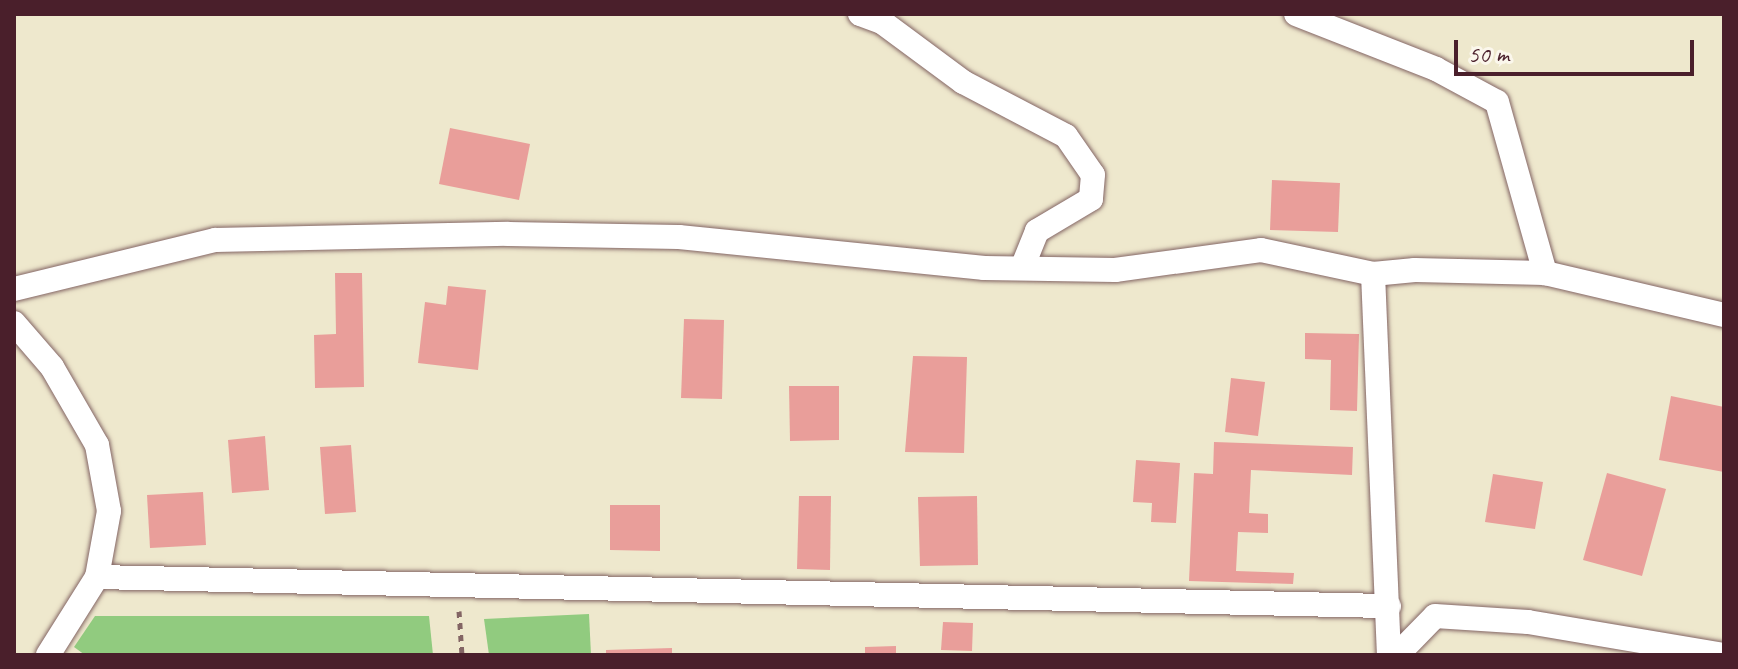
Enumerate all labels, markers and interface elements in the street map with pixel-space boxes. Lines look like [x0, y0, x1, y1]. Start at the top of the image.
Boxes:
scale bar [1458, 24, 1698, 74]
text: 50 m [1468, 39, 1509, 69]

